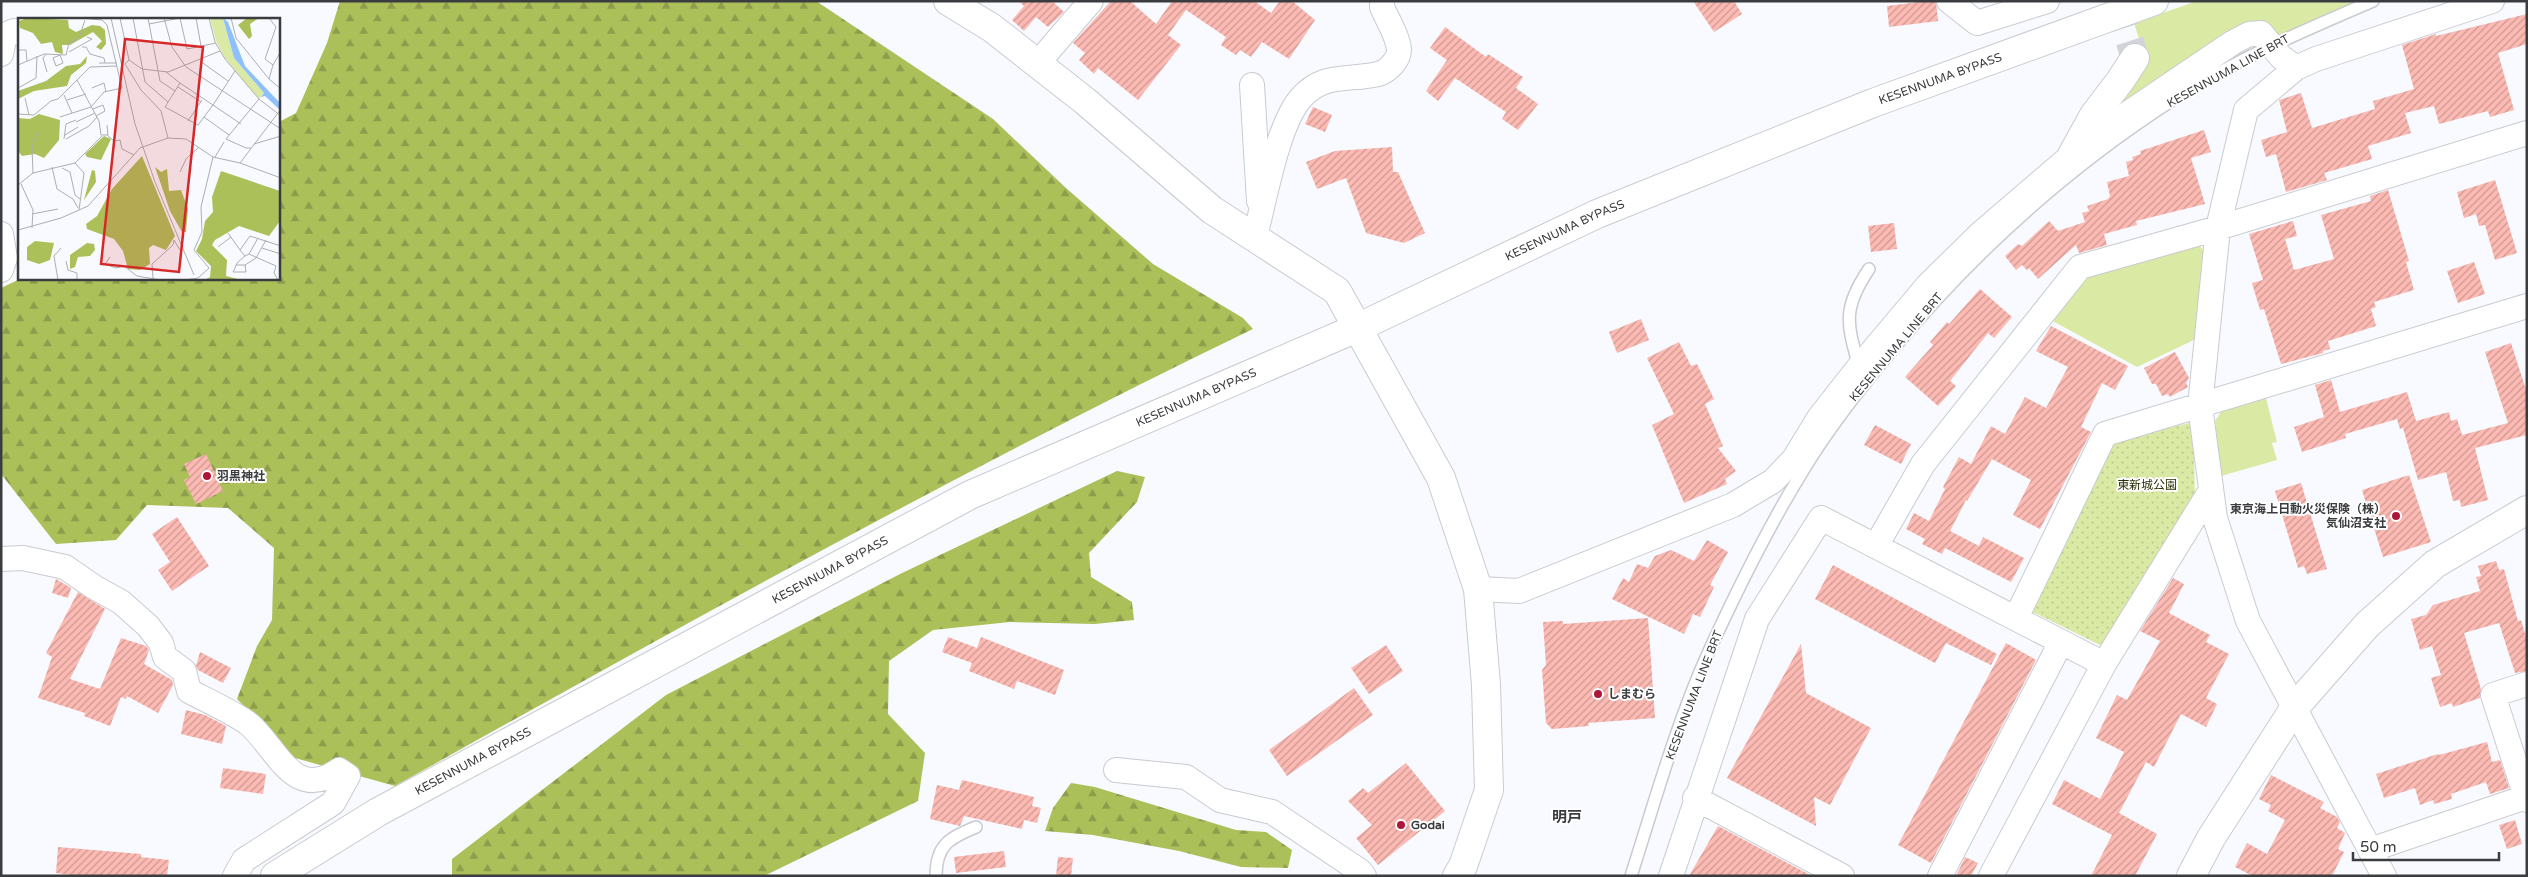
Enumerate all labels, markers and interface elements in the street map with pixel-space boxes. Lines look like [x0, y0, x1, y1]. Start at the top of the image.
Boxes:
inset map [18, 18, 280, 280]
street label: KESENNUMA LINE BRT [2164, 31, 2292, 111]
street label: KESENNUMA BYPASS [1877, 50, 2004, 107]
street label: KESENNUMA BYPASS [1503, 197, 1626, 264]
street label: KESENNUMA LINE BRT [1846, 289, 1946, 404]
street label: KESENNUMA BYPASS [1134, 365, 1258, 430]
place label: 羽黒神社 [217, 469, 265, 483]
marker: 羽黒神社 [201, 470, 213, 482]
park label: 東新城公園 [2117, 478, 2177, 492]
place label: 東京海上日動火災保険（株） 気仙沼支社 [2230, 502, 2386, 530]
marker: 東京海上日動火災保険（株） 気仙沼支社 [2390, 510, 2402, 522]
street label: KESENNUMA BYPASS [770, 533, 891, 607]
street label: KESENNUMA LINE BRT [1663, 628, 1725, 762]
place label: しまむら [1608, 687, 1656, 701]
marker: しまむら [1592, 688, 1604, 700]
street label: KESENNUMA BYPASS [412, 724, 533, 798]
district label: 明戸 [1552, 808, 1582, 826]
place label: Godai [1411, 818, 1445, 832]
marker: Godai [1395, 819, 1407, 831]
scale bar [2353, 830, 2499, 862]
text: 50 m [2360, 838, 2397, 856]

